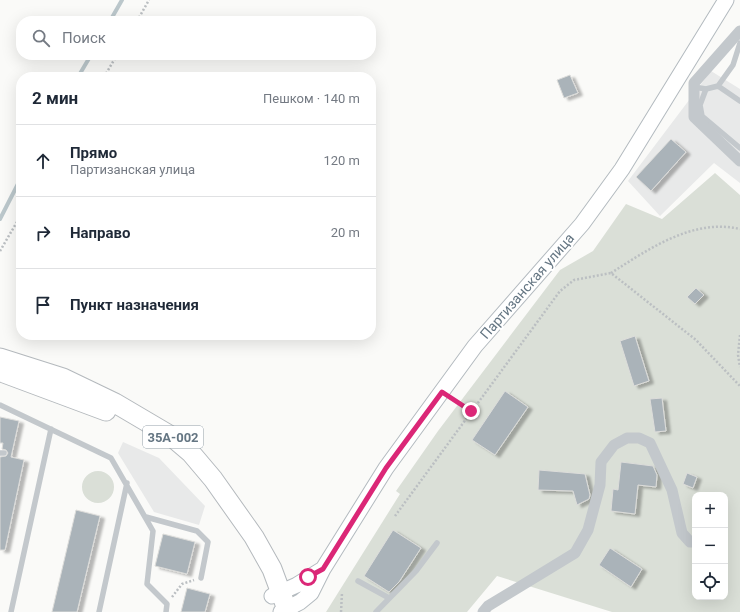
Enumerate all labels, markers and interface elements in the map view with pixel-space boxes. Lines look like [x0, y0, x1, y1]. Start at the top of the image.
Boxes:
search box [16, 16, 376, 60]
icon: search [30, 27, 52, 49]
text: Поиск [62, 29, 106, 47]
text: 2 мин [32, 88, 78, 108]
text: Пешком · 140 m [263, 91, 360, 106]
text: Прямо [70, 144, 117, 162]
icon: ahead [32, 150, 54, 172]
text: 120 m [323, 153, 360, 168]
text: Партизанская улица [70, 162, 195, 177]
icon: right [32, 222, 54, 244]
text: Направо [70, 224, 131, 242]
text: 20 m [331, 225, 360, 240]
street label: Партизанская улица [477, 230, 577, 342]
icon: arrive [32, 294, 54, 316]
text: Пункт назначения [70, 296, 199, 314]
route end [462, 402, 480, 420]
road number: 35А-002 [143, 426, 203, 448]
map controls [692, 492, 728, 600]
button: + [692, 492, 728, 528]
button: − [692, 528, 728, 564]
button: locate [692, 564, 728, 600]
route start [299, 568, 317, 586]

